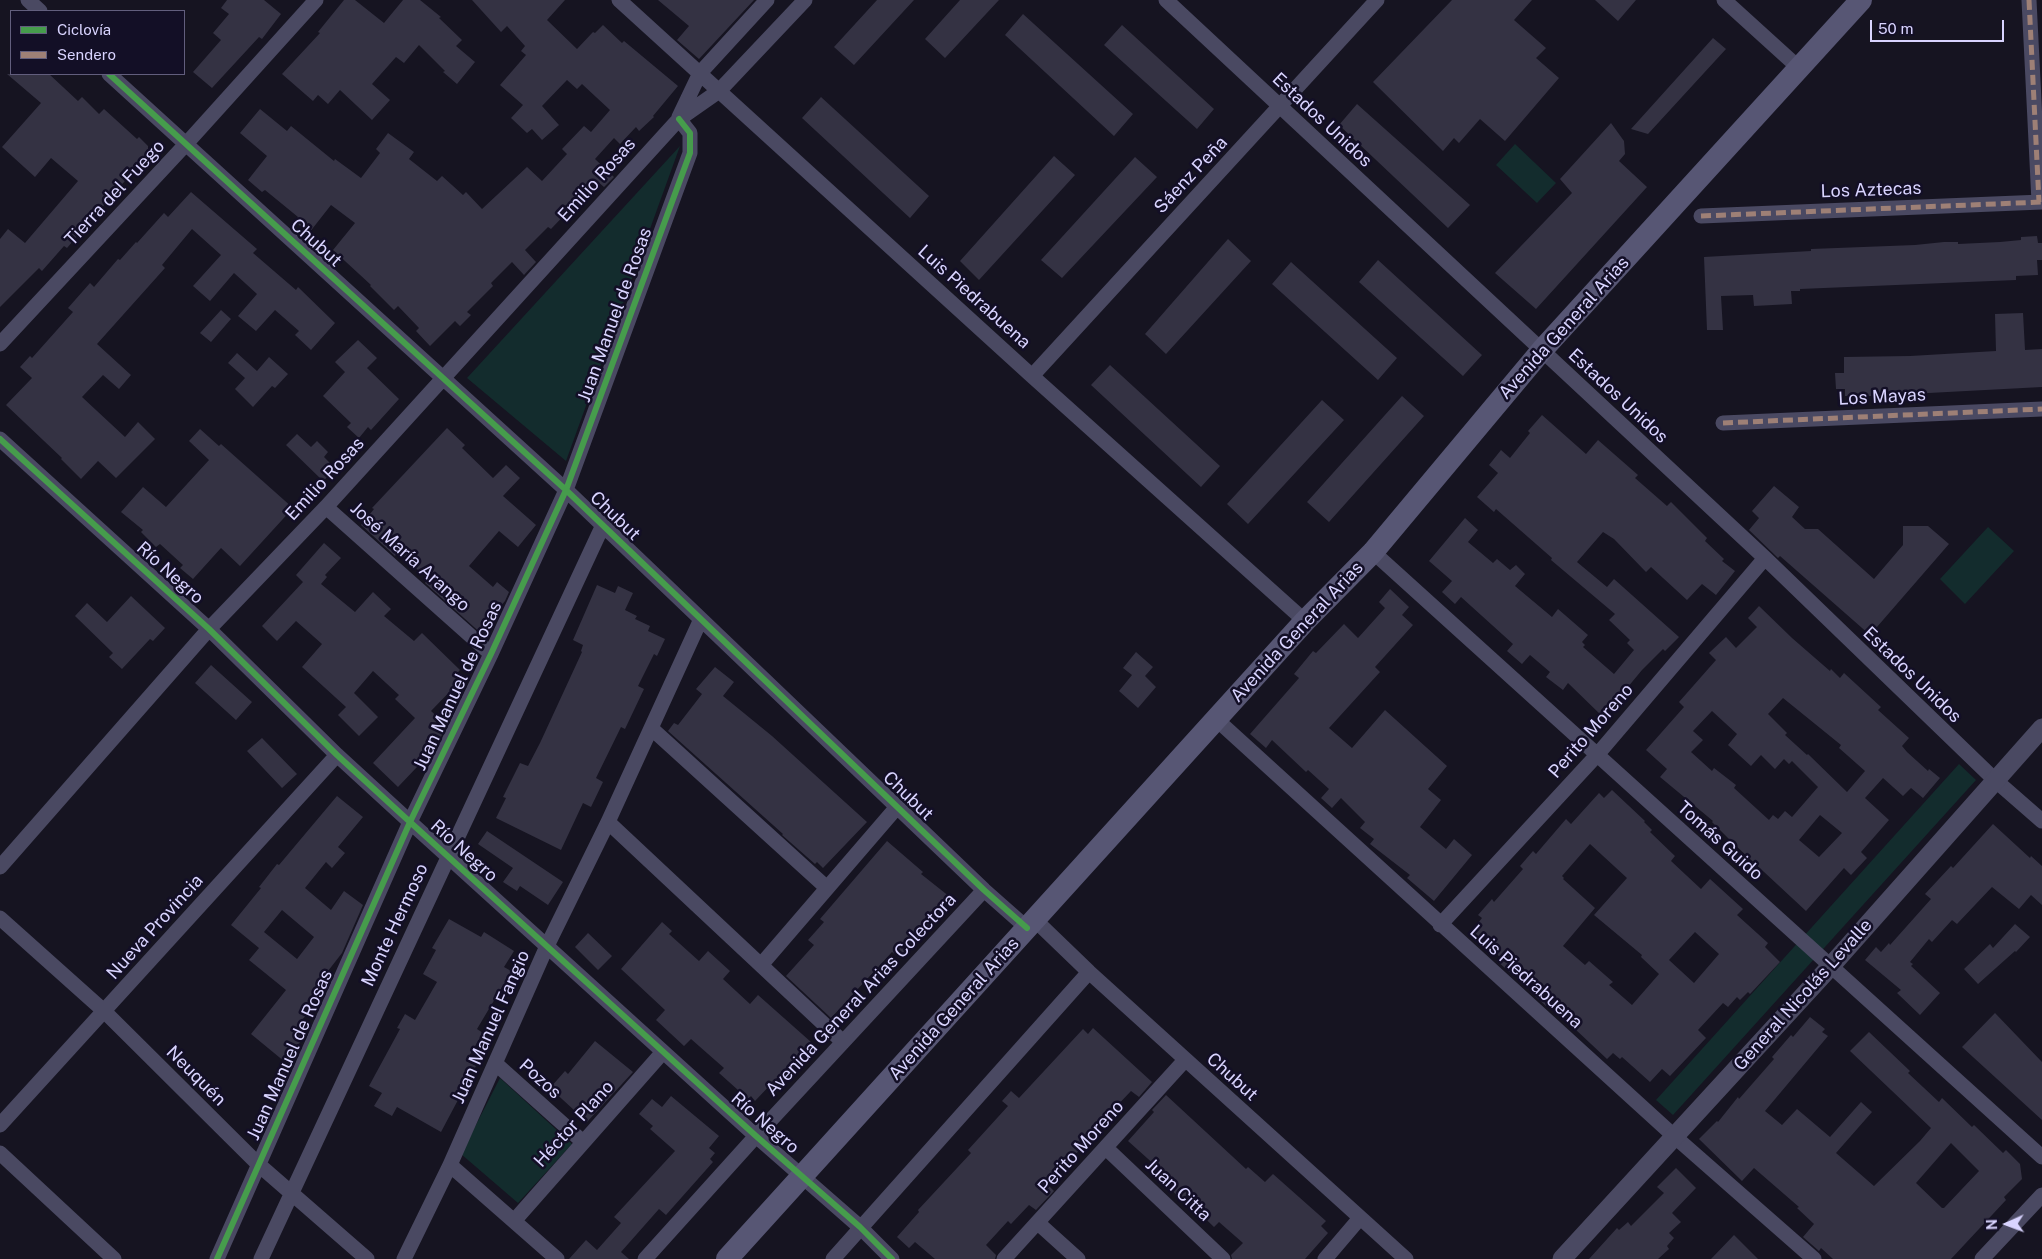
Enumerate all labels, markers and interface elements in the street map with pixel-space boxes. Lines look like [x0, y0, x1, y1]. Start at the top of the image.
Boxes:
legend [10, 10, 185, 75]
scale bar [1872, 10, 2006, 42]
text: 50 m [1878, 20, 1913, 37]
text: Ciclovía [57, 21, 111, 38]
text: Sendero [57, 46, 116, 63]
street label: Estados Unidos [1268, 68, 1376, 172]
street label: Sáenz Peña [1150, 132, 1232, 218]
street label: Emilio Rosas [554, 134, 640, 226]
street label: Tierra del Fuego [61, 136, 169, 250]
street label: Los Aztecas [1820, 177, 1922, 203]
street label: Chubut [286, 214, 346, 272]
street label: Juan Manuel de Rosas [573, 225, 657, 405]
street label: Luis Piedrabuena [913, 241, 1035, 353]
street label: Avenida General Arias [1494, 252, 1634, 404]
street label: Estados Unidos [1564, 344, 1672, 448]
street label: Los Mayas [1838, 384, 1926, 410]
street label: Emilio Rosas [281, 433, 369, 525]
street label: Chubut [585, 487, 645, 545]
street label: José María Arango [346, 498, 474, 616]
street label: Río Negro [132, 537, 208, 609]
street label: Avenida General Arias [1226, 557, 1368, 707]
street label: Juan Manuel de Rosas [409, 598, 507, 774]
street label: Estados Unidos [1858, 623, 1966, 727]
street label: Perito Moreno [1544, 679, 1638, 783]
street label: Chubut [878, 767, 938, 825]
street label: Tomás Guido [1673, 797, 1767, 885]
street label: Río Negro [426, 815, 502, 887]
street label: Monte Hermoso [357, 860, 433, 990]
street label: Nueva Provincia [102, 870, 208, 984]
street label: Avenida General Arias Colectora [761, 889, 961, 1101]
street label: General Nicolás Levalle [1729, 915, 1877, 1075]
street label: Luis Piedrabuena [1465, 921, 1587, 1033]
street label: Avenida General Arias [884, 933, 1024, 1085]
street label: Juan Manuel Fangio [447, 947, 535, 1107]
street label: Juan Manuel de Rosas [243, 966, 337, 1144]
street label: Neuquén [162, 1042, 230, 1110]
street label: Chubut [1202, 1048, 1262, 1106]
street label: Pozos [515, 1055, 565, 1103]
street label: Héctor Plano [530, 1076, 618, 1172]
street label: Río Negro [727, 1088, 803, 1158]
street label: Perito Moreno [1034, 1096, 1128, 1198]
street label: Juan Citta [1141, 1154, 1215, 1226]
north arrow [1982, 1199, 2032, 1249]
text: N [1984, 1219, 2000, 1230]

